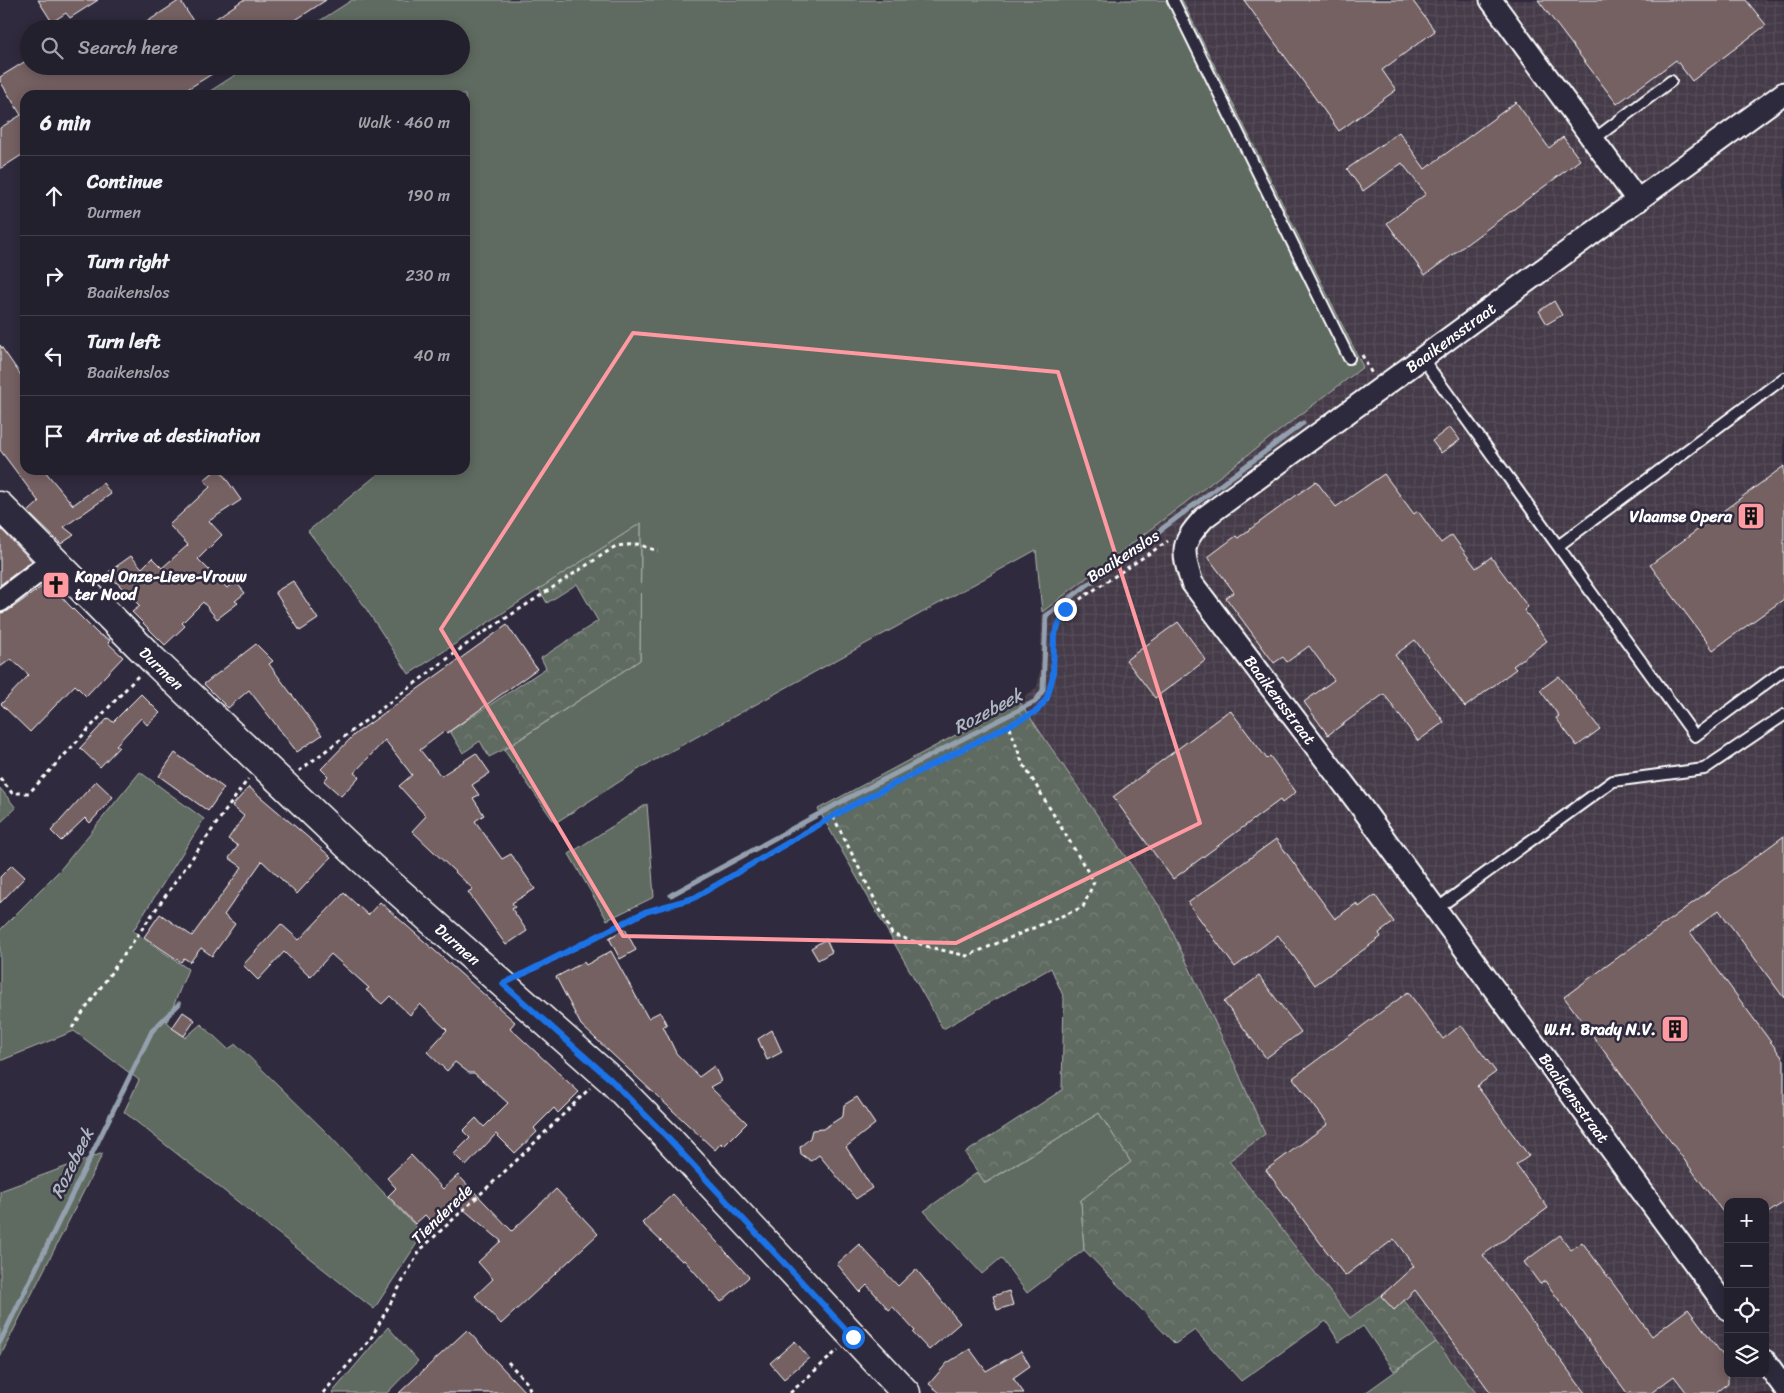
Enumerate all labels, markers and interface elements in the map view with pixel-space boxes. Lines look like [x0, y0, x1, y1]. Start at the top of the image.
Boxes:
search box [20, 20, 470, 75]
text: Search here [78, 31, 178, 64]
icon: search [38, 34, 66, 62]
text: 6 min [40, 104, 91, 142]
text: Walk · 460 m [358, 108, 450, 137]
text: Continue [87, 165, 163, 198]
text: 190 m [407, 181, 450, 210]
icon: ahead [40, 182, 68, 210]
text: Durmen [87, 198, 141, 227]
text: Turn right [87, 245, 169, 278]
text: 230 m [405, 261, 450, 290]
icon: right [40, 262, 68, 290]
text: Baaikenslos [87, 278, 170, 307]
street label: Baaikensstraat [1399, 294, 1502, 380]
text: Turn left [87, 325, 160, 358]
text: 40 m [413, 341, 450, 370]
icon: left [40, 342, 68, 370]
text: Baaikenslos [87, 358, 170, 387]
text: Arrive at destination [87, 419, 260, 452]
icon: arrive [40, 422, 68, 450]
building icon: Vlaamse Opera [1736, 501, 1766, 531]
place label: Vlaamse Opera [1630, 502, 1733, 531]
street label: Baaikenslos [1080, 521, 1166, 591]
place label: Kapel Onze-Lieve-Vrouw ter Nood [74, 562, 247, 609]
church icon: Kapel Onze-Lieve-Vrouw ter Nood [41, 570, 71, 600]
route end [1054, 598, 1077, 621]
street label: Durmen [132, 639, 191, 698]
street label: Baaikensstraat [1236, 649, 1324, 751]
water label: Rozebeek [947, 679, 1030, 743]
street label: Durmen [428, 915, 488, 973]
building icon: W.H. Brady N.V. [1660, 1014, 1690, 1044]
place label: W.H. Brady N.V. [1544, 1015, 1656, 1044]
street label: Baaikensstraat [1531, 1046, 1617, 1150]
water label: Rozebeek [41, 1121, 103, 1204]
street label: Tienderede [404, 1177, 480, 1251]
map controls [1724, 1198, 1769, 1378]
button: + [1724, 1198, 1769, 1243]
button: − [1724, 1243, 1769, 1288]
button: locate [1724, 1288, 1769, 1333]
route start [842, 1326, 865, 1349]
button: layers [1724, 1333, 1769, 1378]

